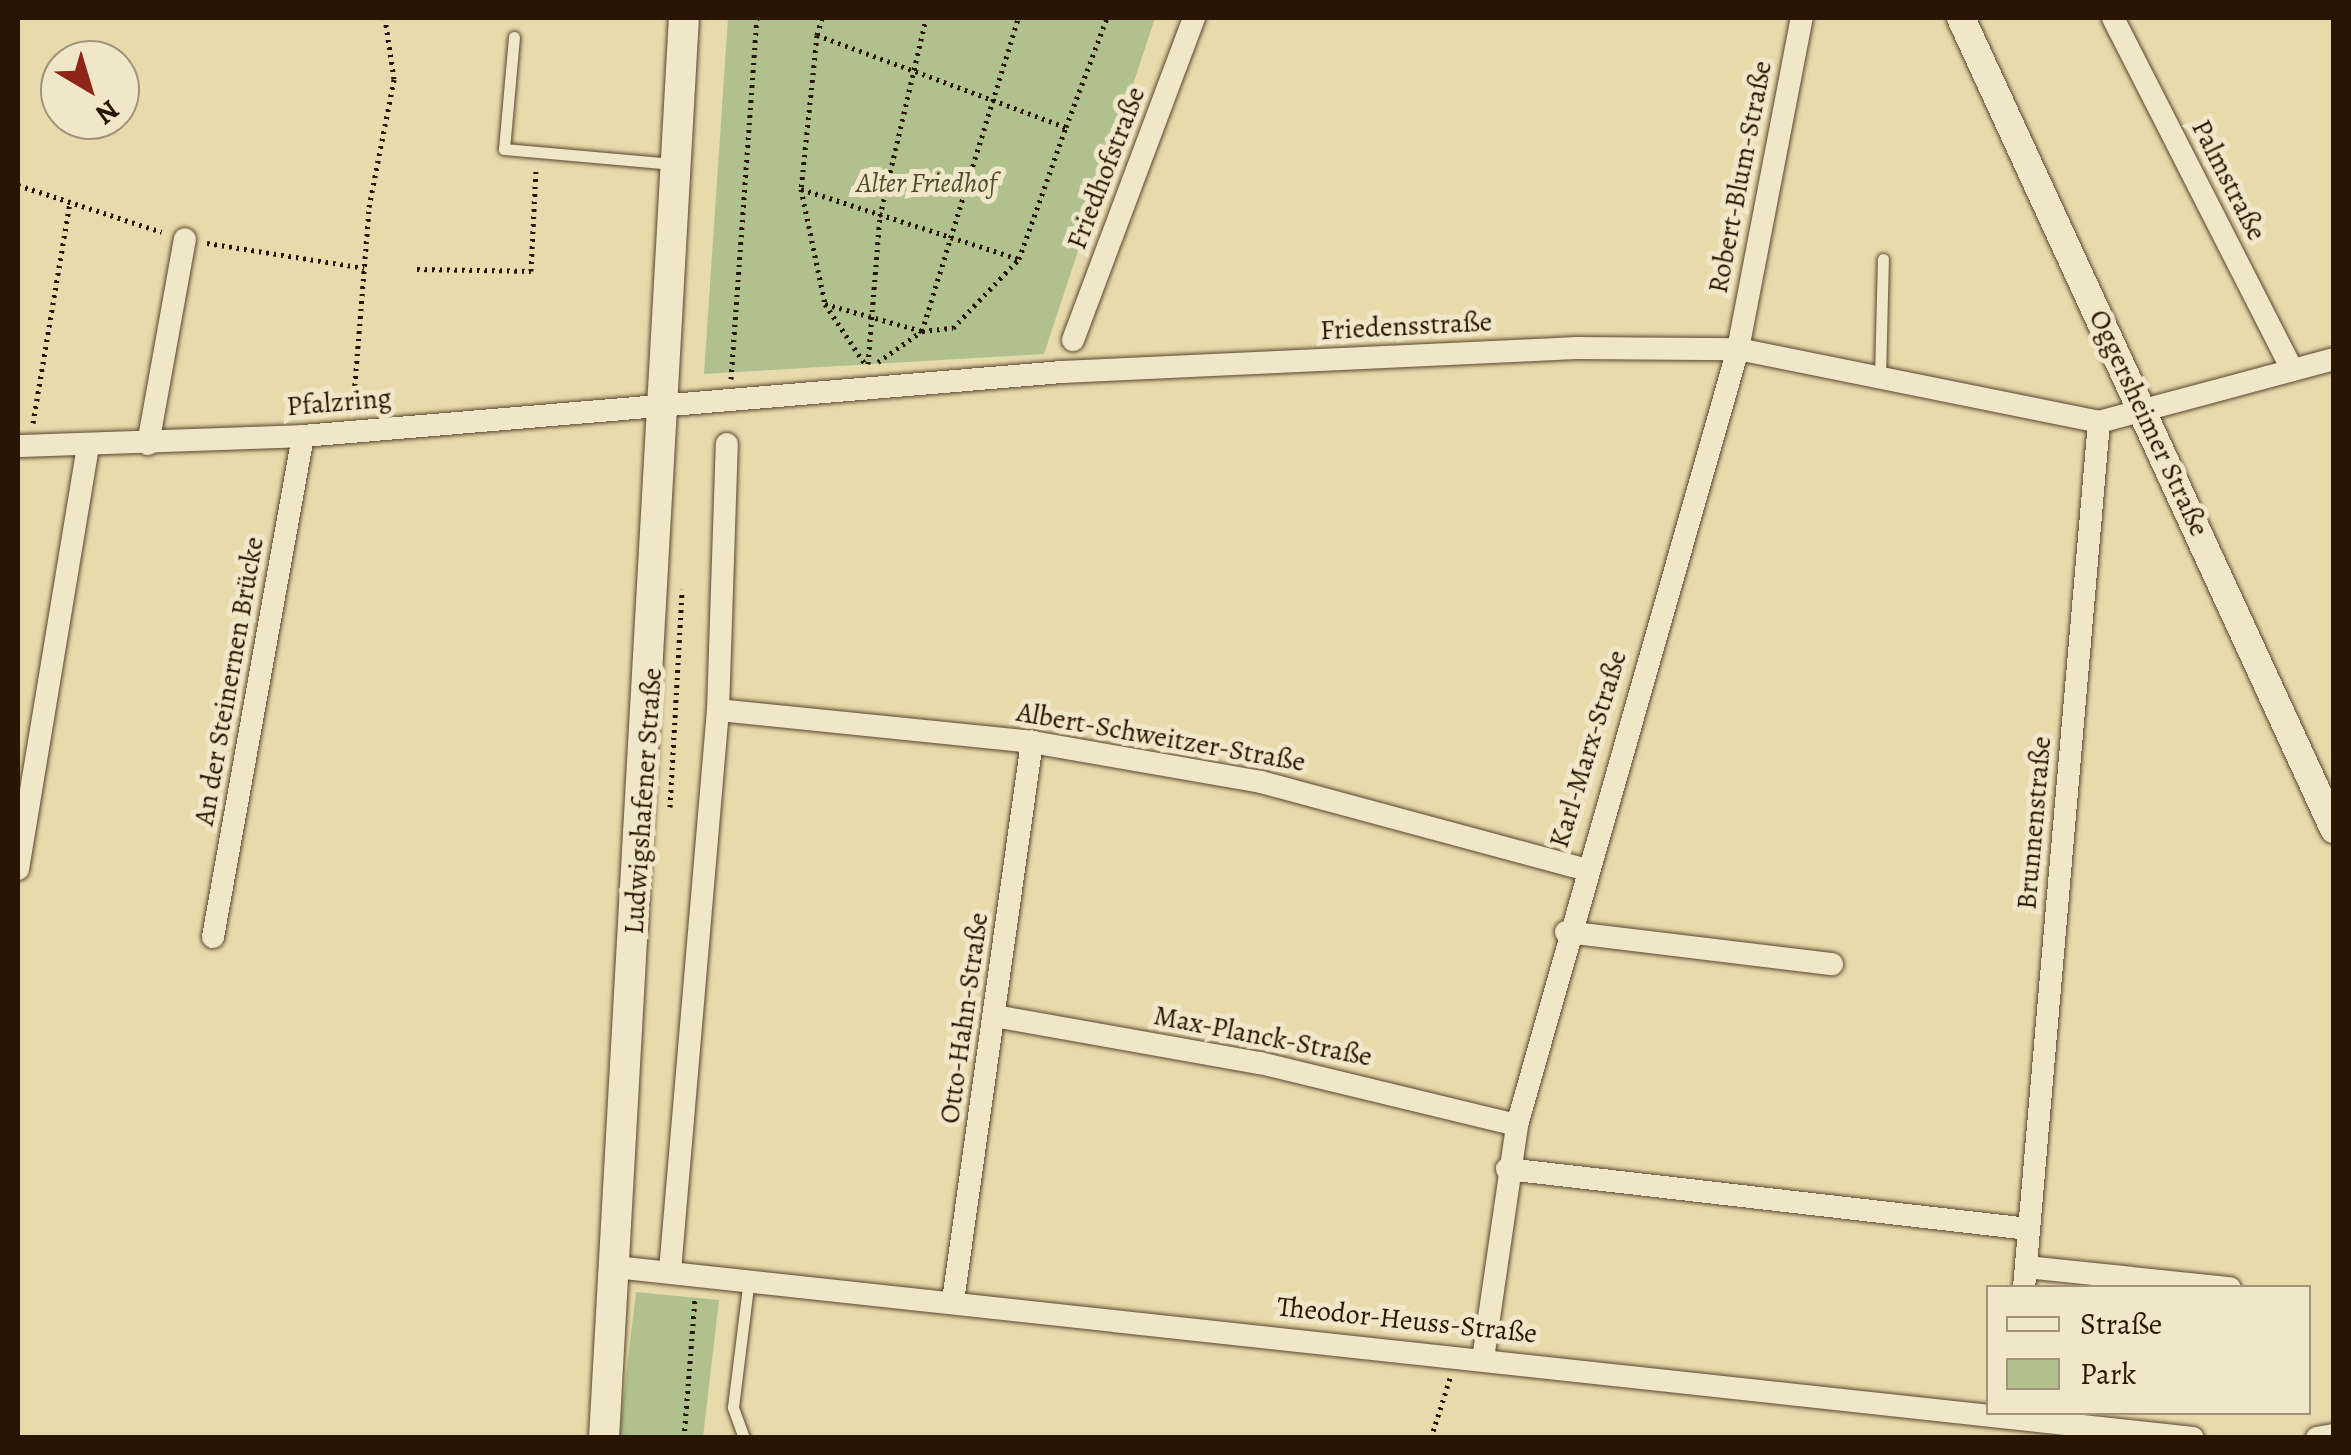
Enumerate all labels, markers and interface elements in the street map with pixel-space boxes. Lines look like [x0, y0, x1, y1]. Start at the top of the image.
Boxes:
north arrow [40, 40, 140, 140]
street label: Robert-Blum-Straße [1701, 58, 1779, 296]
street label: Friedhofstraße [1060, 82, 1152, 254]
text: N [88, 91, 127, 133]
street label: Palmstraße [2184, 114, 2274, 246]
park label: Alter Friedhof [856, 166, 996, 200]
street label: Oggersheimer Straße [2082, 304, 2216, 542]
street label: Friedensstraße [1319, 305, 1493, 347]
street label: Pfalzring [285, 381, 393, 423]
street label: An der Steinernen Brücke [187, 534, 271, 828]
street label: Karl-Marx-Straße [1542, 646, 1634, 852]
street label: Ludwigshafener Straße [617, 666, 669, 936]
street label: Albert-Schweitzer-Straße [1014, 695, 1308, 779]
street label: Brunnenstraße [2010, 735, 2058, 911]
street label: Otto-Hahn-Straße [933, 910, 995, 1126]
street label: Max-Planck-Straße [1151, 998, 1375, 1074]
legend [1986, 1285, 2311, 1415]
street label: Theodor-Heuss-Straße [1275, 1290, 1539, 1350]
text: Straße [2080, 1304, 2162, 1344]
text: Park [2080, 1354, 2136, 1394]

